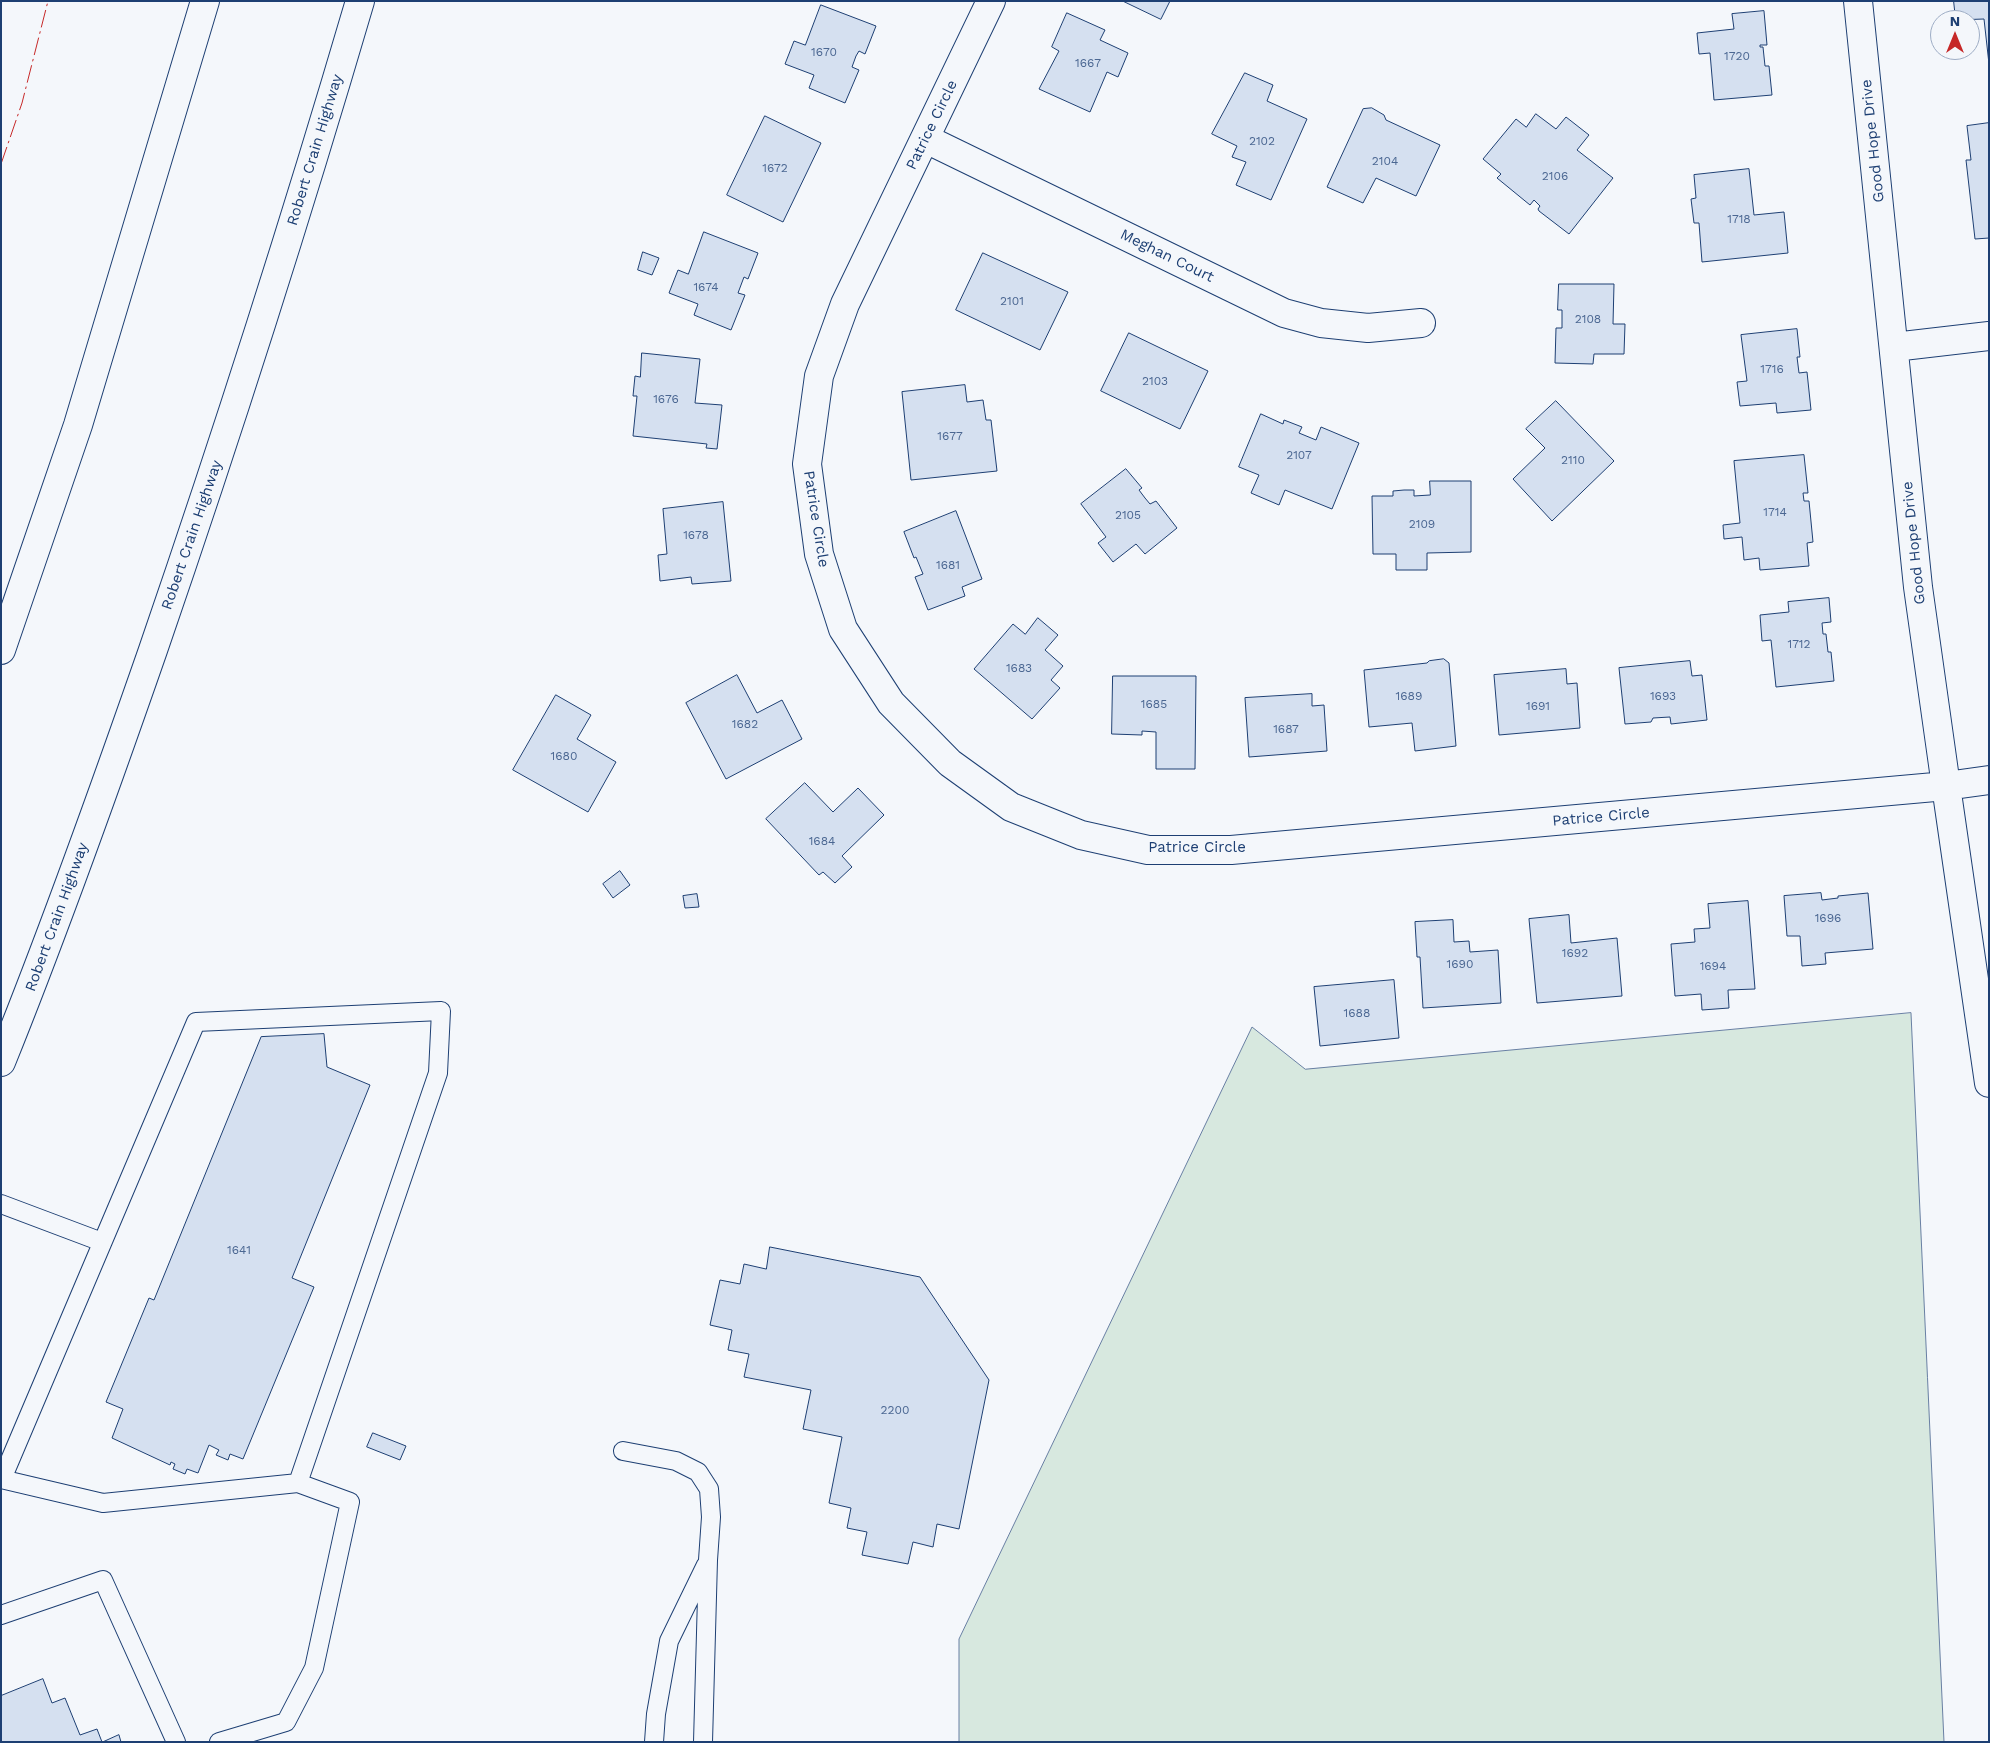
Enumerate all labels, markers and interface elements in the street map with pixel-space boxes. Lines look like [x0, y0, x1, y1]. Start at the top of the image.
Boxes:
north arrow [1930, 10, 1980, 60]
text: N [1950, 13, 1960, 29]
house number: 1670 [811, 45, 837, 59]
house number: 1720 [1724, 49, 1750, 63]
house number: 1667 [1075, 56, 1101, 70]
street label: Robert Crain Highway [283, 72, 347, 228]
street label: Patrice Circle [902, 77, 962, 173]
street label: Good Hope Drive [1858, 79, 1888, 203]
house number: 2102 [1249, 134, 1275, 148]
house number: 2104 [1372, 154, 1398, 168]
house number: 1672 [762, 161, 788, 175]
house number: 2106 [1542, 169, 1568, 183]
house number: 1718 [1727, 212, 1751, 226]
street label: Meghan Court [1117, 226, 1217, 286]
house number: 1674 [693, 280, 719, 294]
house number: 2101 [1000, 294, 1024, 308]
house number: 2108 [1575, 312, 1601, 326]
house number: 1716 [1760, 362, 1784, 376]
house number: 2103 [1142, 374, 1168, 388]
house number: 1676 [653, 392, 679, 406]
house number: 1677 [937, 429, 963, 443]
house number: 2107 [1286, 448, 1312, 462]
house number: 2110 [1561, 453, 1585, 467]
street label: Robert Crain Highway [158, 458, 226, 612]
street label: Patrice Circle [799, 469, 833, 569]
street label: Good Hope Drive [1899, 481, 1929, 605]
house number: 1714 [1763, 505, 1787, 519]
house number: 2105 [1115, 508, 1141, 522]
house number: 2109 [1409, 517, 1435, 531]
house number: 1678 [683, 528, 709, 542]
house number: 1681 [936, 558, 960, 572]
house number: 1712 [1787, 637, 1811, 651]
house number: 1683 [1006, 661, 1032, 675]
house number: 1689 [1396, 689, 1422, 703]
house number: 1693 [1650, 689, 1676, 703]
house number: 1685 [1141, 697, 1167, 711]
house number: 1691 [1526, 699, 1550, 713]
house number: 1682 [732, 717, 758, 731]
house number: 1687 [1273, 722, 1299, 736]
house number: 1680 [551, 749, 577, 763]
street label: Patrice Circle [1552, 804, 1650, 830]
house number: 1684 [809, 834, 835, 848]
street label: Patrice Circle [1148, 839, 1246, 857]
street label: Robert Crain Highway [22, 840, 92, 994]
house number: 1696 [1815, 911, 1841, 925]
house number: 1692 [1562, 946, 1588, 960]
house number: 1690 [1447, 957, 1473, 971]
house number: 1694 [1700, 959, 1726, 973]
house number: 1688 [1344, 1006, 1370, 1020]
house number: 1641 [227, 1243, 251, 1257]
house number: 2200 [881, 1403, 909, 1417]

